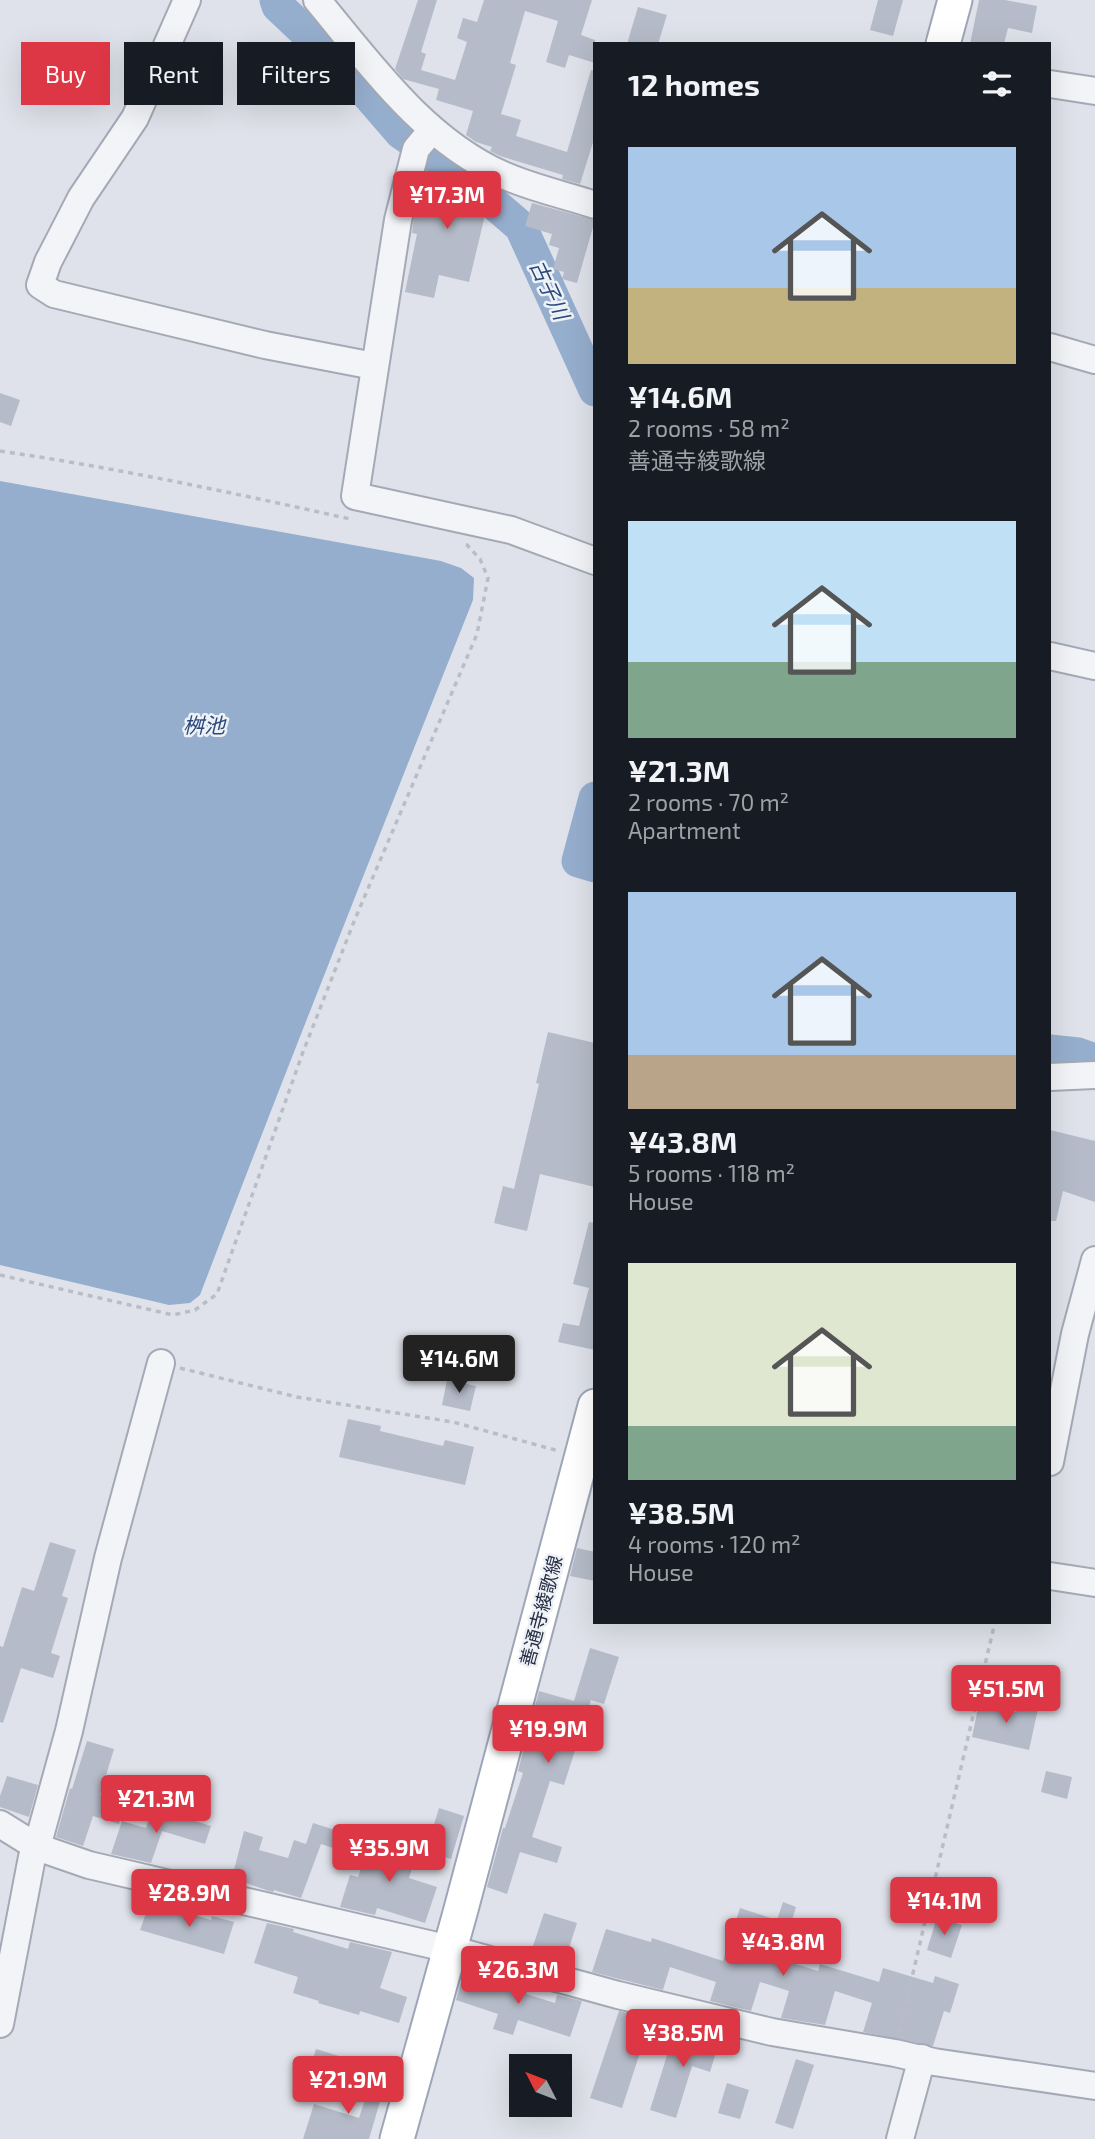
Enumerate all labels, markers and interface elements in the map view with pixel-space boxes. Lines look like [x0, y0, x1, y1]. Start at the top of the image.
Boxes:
chip: Buy [21, 42, 110, 105]
chip: Rent [124, 42, 223, 105]
chip: Filters [237, 42, 355, 105]
icon: filters [978, 65, 1016, 103]
text: 12 homes [628, 66, 760, 102]
pin: ¥17.3M [390, 172, 504, 231]
text: ¥17.3M [409, 180, 485, 208]
icon: home [759, 193, 885, 319]
water label: 古子川 [526, 256, 576, 325]
text: ¥14.6M [628, 378, 732, 414]
text: 2 rooms · 58 m² [628, 414, 790, 442]
text: 善通寺綾歌線 [628, 446, 766, 474]
icon: home [759, 567, 885, 693]
water label: 桝池 [183, 712, 227, 737]
text: ¥21.3M [628, 752, 730, 788]
text: 2 rooms · 70 m² [628, 788, 789, 816]
text: Apartment [628, 816, 741, 844]
icon: home [759, 938, 885, 1064]
text: ¥43.8M [628, 1123, 738, 1159]
text: 5 rooms · 118 m² [628, 1159, 795, 1187]
text: House [628, 1187, 694, 1215]
icon: home [759, 1309, 885, 1435]
pin: ¥14.6M [402, 1336, 516, 1395]
text: ¥14.6M [419, 1344, 499, 1372]
text: ¥38.5M [628, 1494, 735, 1530]
text: 4 rooms · 120 m² [628, 1530, 801, 1558]
street label: 善通寺綾歌線 [515, 1553, 566, 1669]
text: House [628, 1558, 694, 1586]
pin: ¥51.5M [949, 1666, 1063, 1725]
text: ¥51.5M [967, 1674, 1045, 1702]
pin: ¥19.9M [491, 1706, 605, 1765]
text: ¥19.9M [508, 1714, 588, 1742]
pin: ¥21.3M [99, 1776, 213, 1835]
text: ¥21.3M [117, 1784, 195, 1812]
pin: ¥35.9M [332, 1825, 446, 1884]
text: ¥35.9M [348, 1833, 430, 1861]
pin: ¥28.9M [132, 1870, 246, 1929]
text: ¥28.9M [147, 1878, 231, 1906]
pin: ¥14.1M [887, 1878, 1001, 1937]
text: ¥14.1M [906, 1886, 982, 1914]
pin: ¥43.8M [726, 1918, 840, 1978]
text: ¥43.8M [741, 1927, 825, 1955]
pin: ¥26.3M [461, 1946, 575, 2006]
text: ¥26.3M [477, 1955, 559, 1983]
pin: ¥38.5M [626, 2010, 740, 2069]
text: ¥38.5M [642, 2018, 724, 2046]
north arrow [509, 2054, 572, 2118]
map controls [509, 2054, 572, 2117]
pin: ¥21.9M [291, 2056, 405, 2116]
text: ¥21.9M [309, 2065, 387, 2093]

